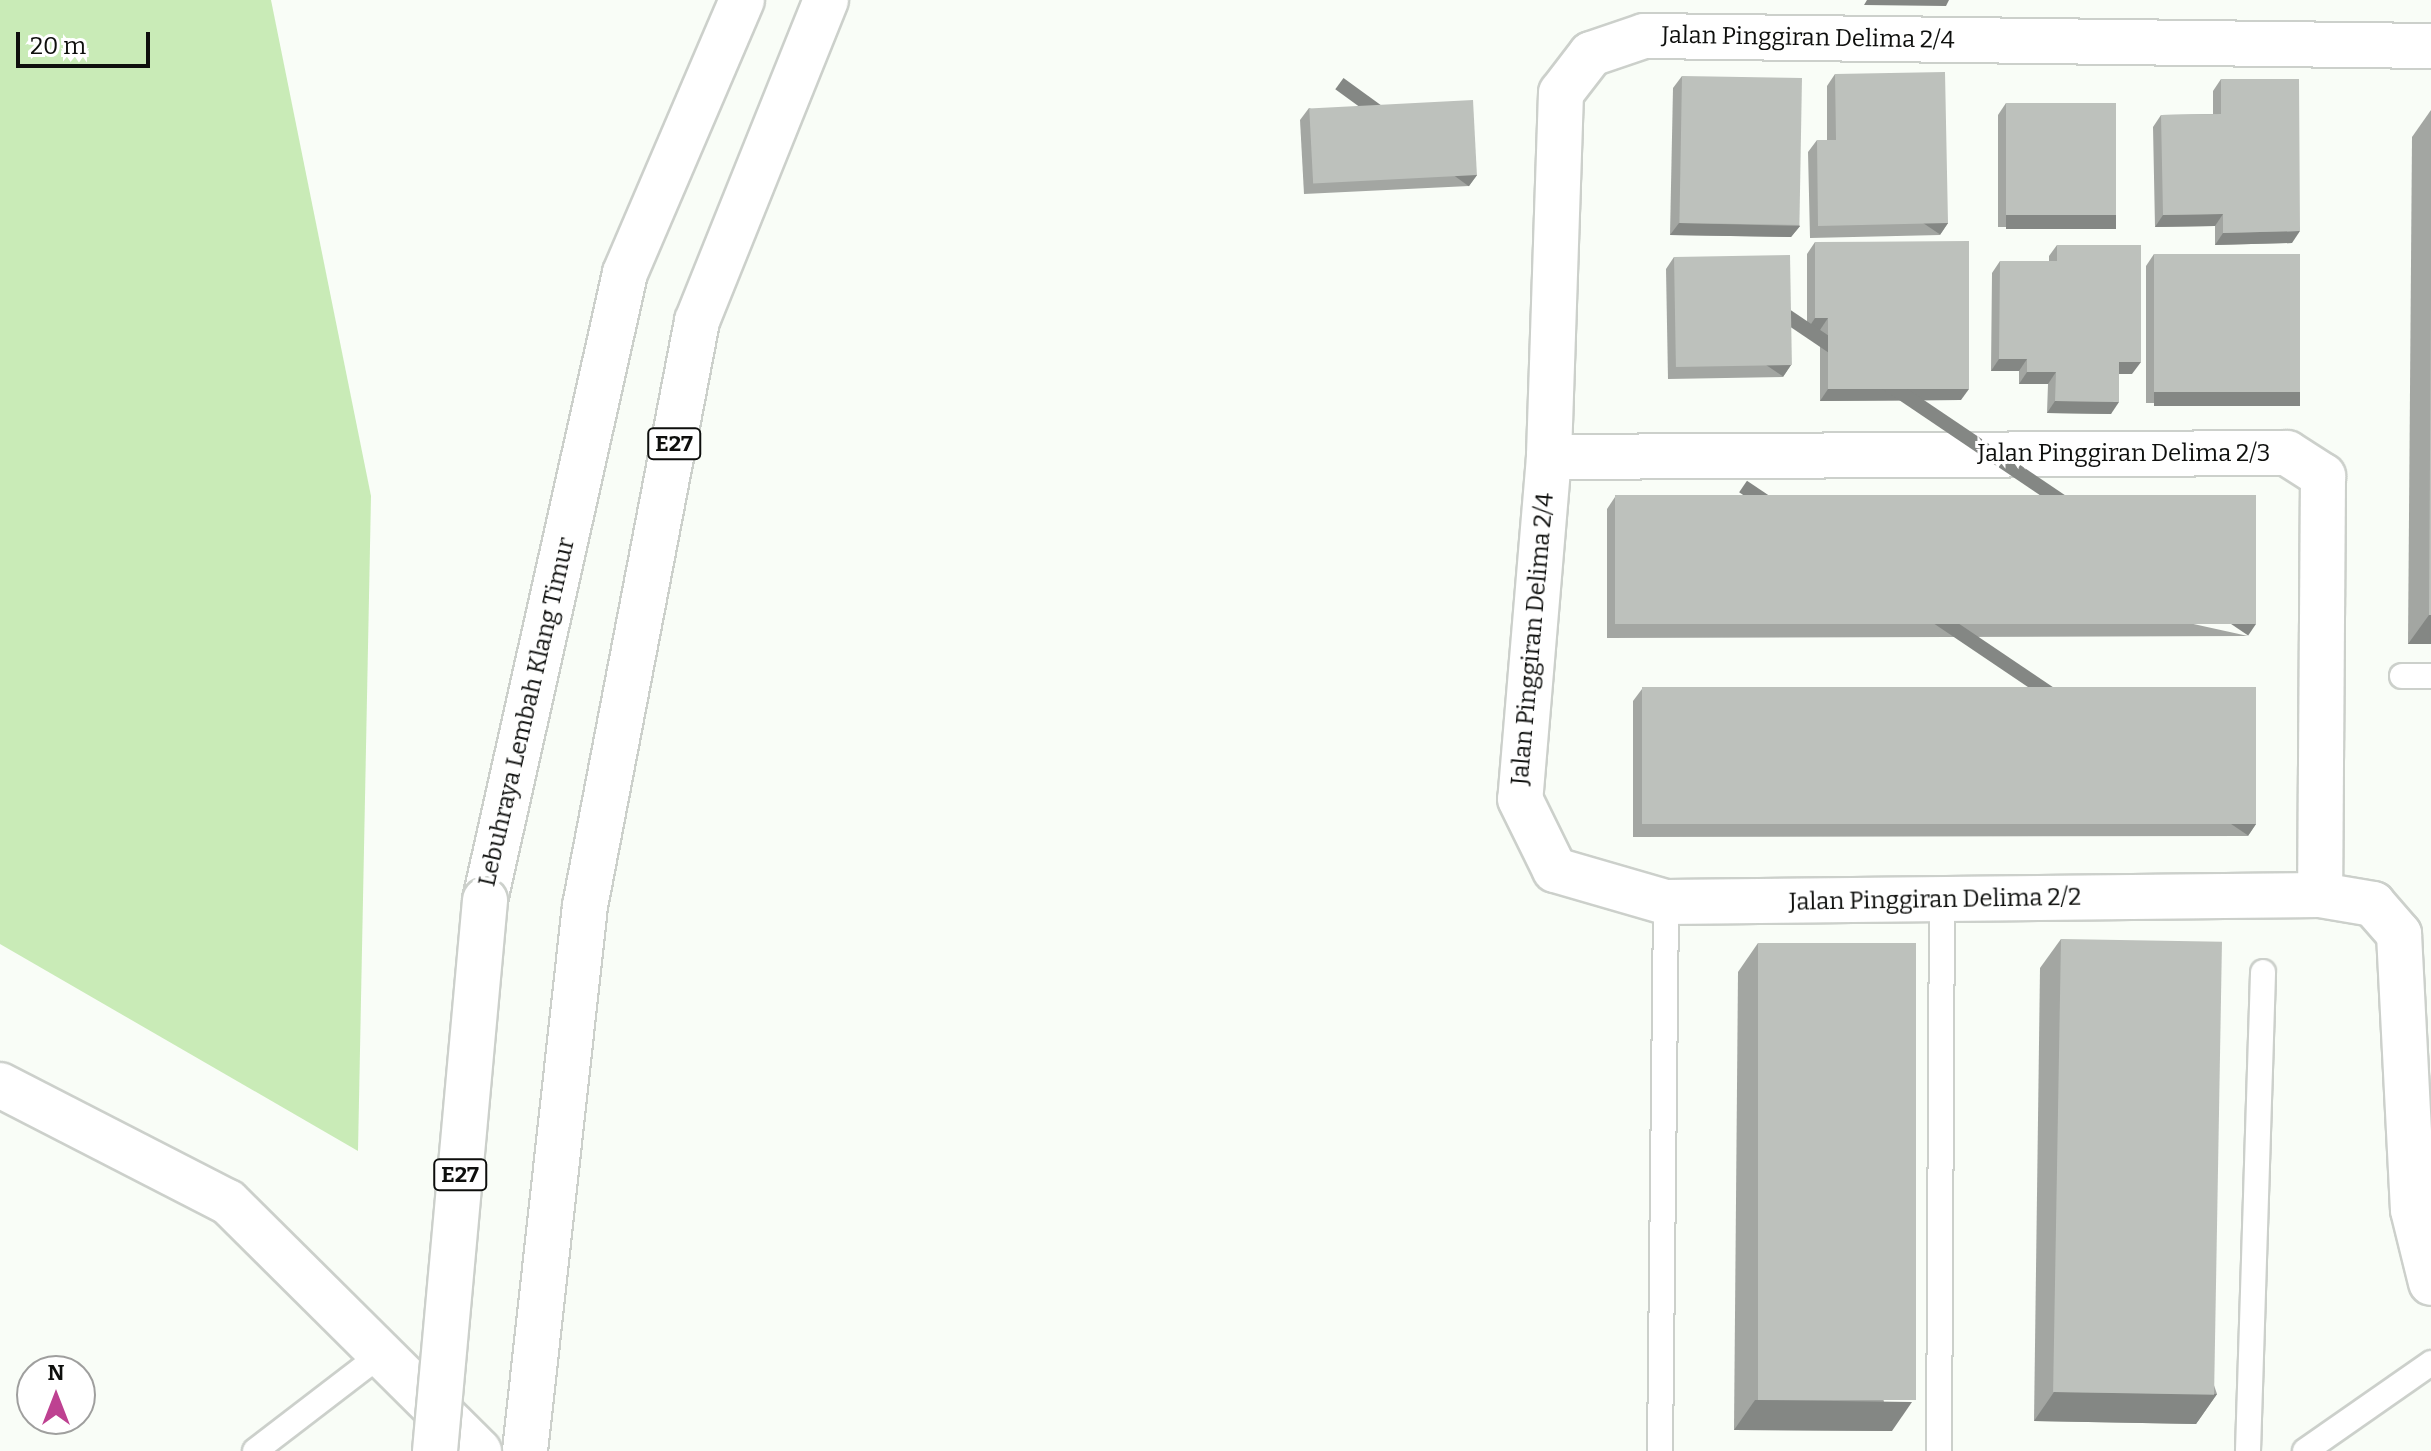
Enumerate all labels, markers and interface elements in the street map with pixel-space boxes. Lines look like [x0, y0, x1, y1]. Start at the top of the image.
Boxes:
scale bar [20, 16, 154, 66]
street label: Jalan Pinggiran Delima 2/4 [1661, 21, 1955, 55]
text: 20 m [30, 32, 86, 60]
road number: E27 [646, 426, 702, 462]
street label: Jalan Pinggiran Delima 2/3 [1978, 440, 2270, 468]
street label: Jalan Pinggiran Delima 2/4 [1506, 492, 1560, 786]
street label: Lebuhraya Lembah Klang Timur [473, 535, 581, 889]
street label: Jalan Pinggiran Delima 2/2 [1789, 883, 2081, 917]
road number: E27 [432, 1157, 488, 1193]
north arrow [16, 1355, 96, 1435]
text: N [48, 1359, 64, 1386]

